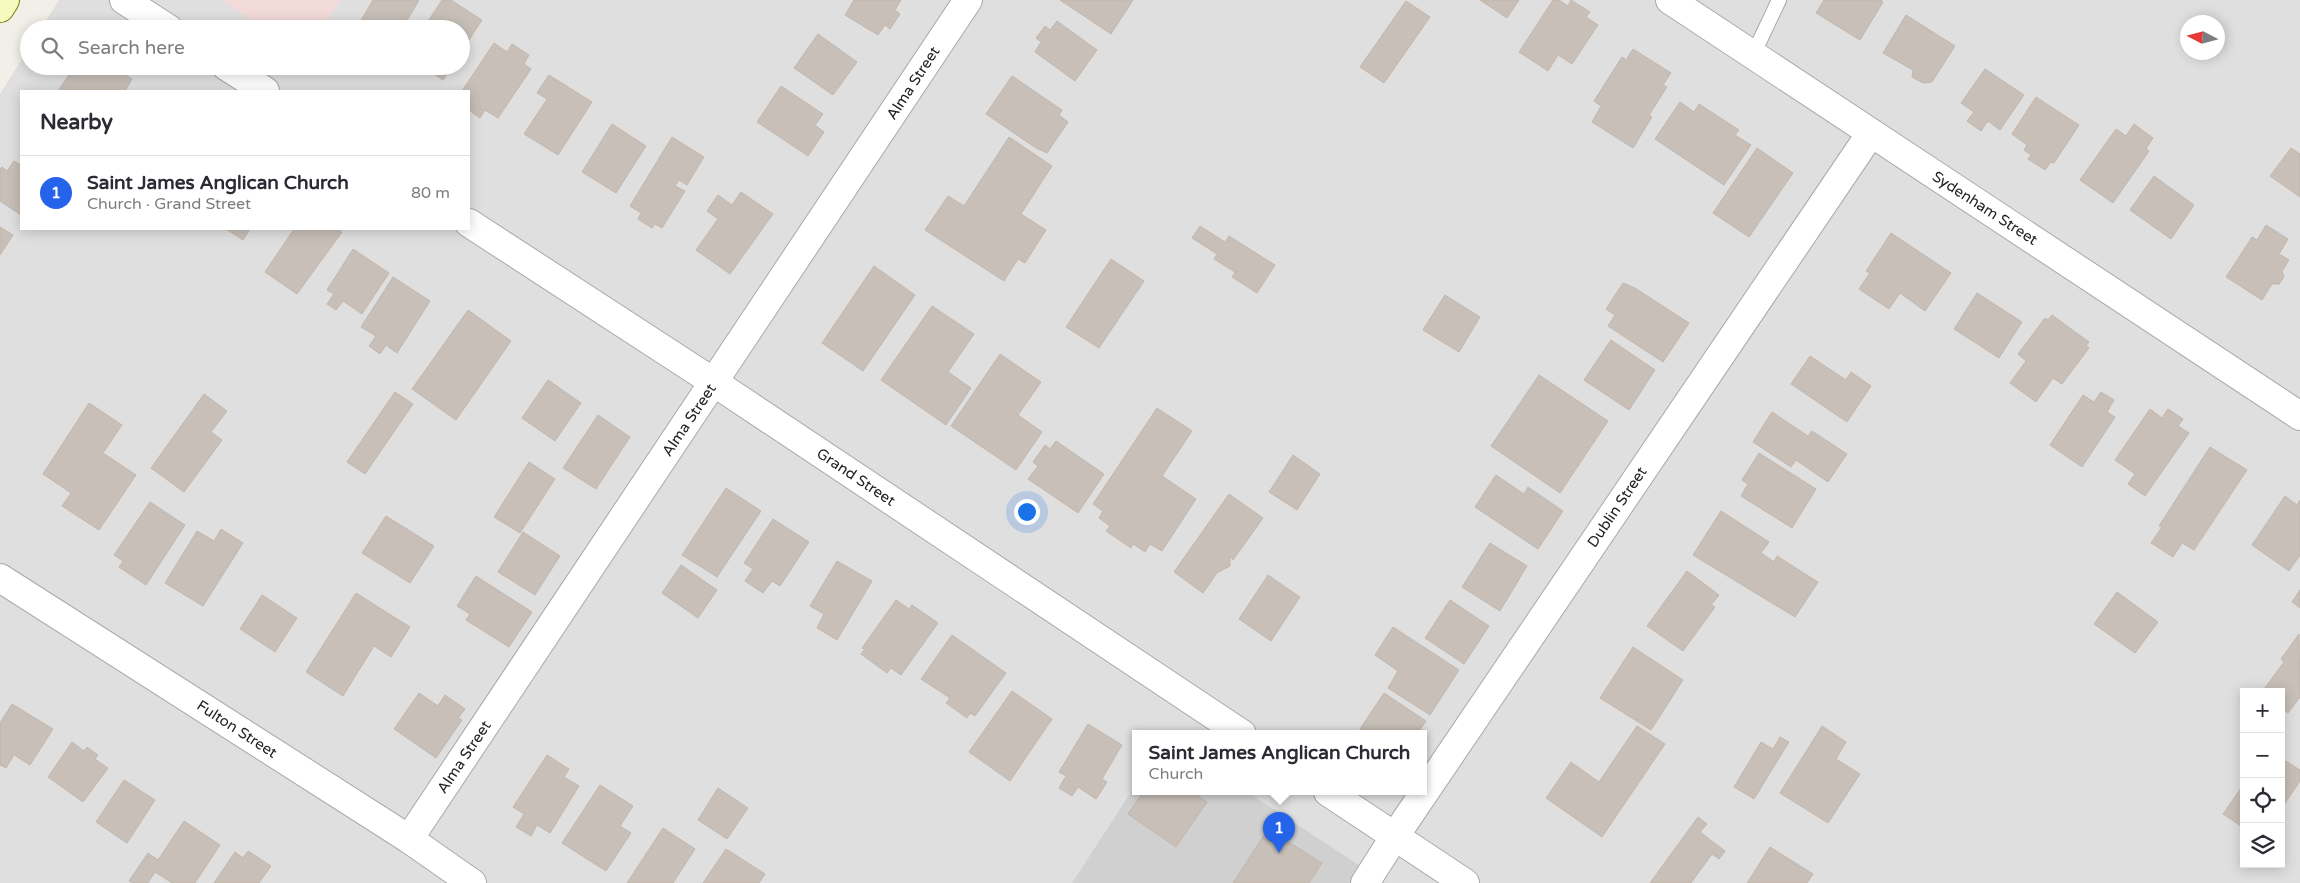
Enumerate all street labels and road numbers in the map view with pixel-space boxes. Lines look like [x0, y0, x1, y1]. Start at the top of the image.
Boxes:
street label: Alma Street [883, 43, 944, 123]
street label: Sydenham Street [1929, 167, 2041, 249]
street label: Alma Street [658, 380, 720, 460]
street label: Grand Street [813, 444, 899, 510]
street label: Dublin Street [1584, 463, 1651, 551]
street label: Fulton Street [193, 696, 281, 762]
street label: Alma Street [433, 717, 495, 797]

